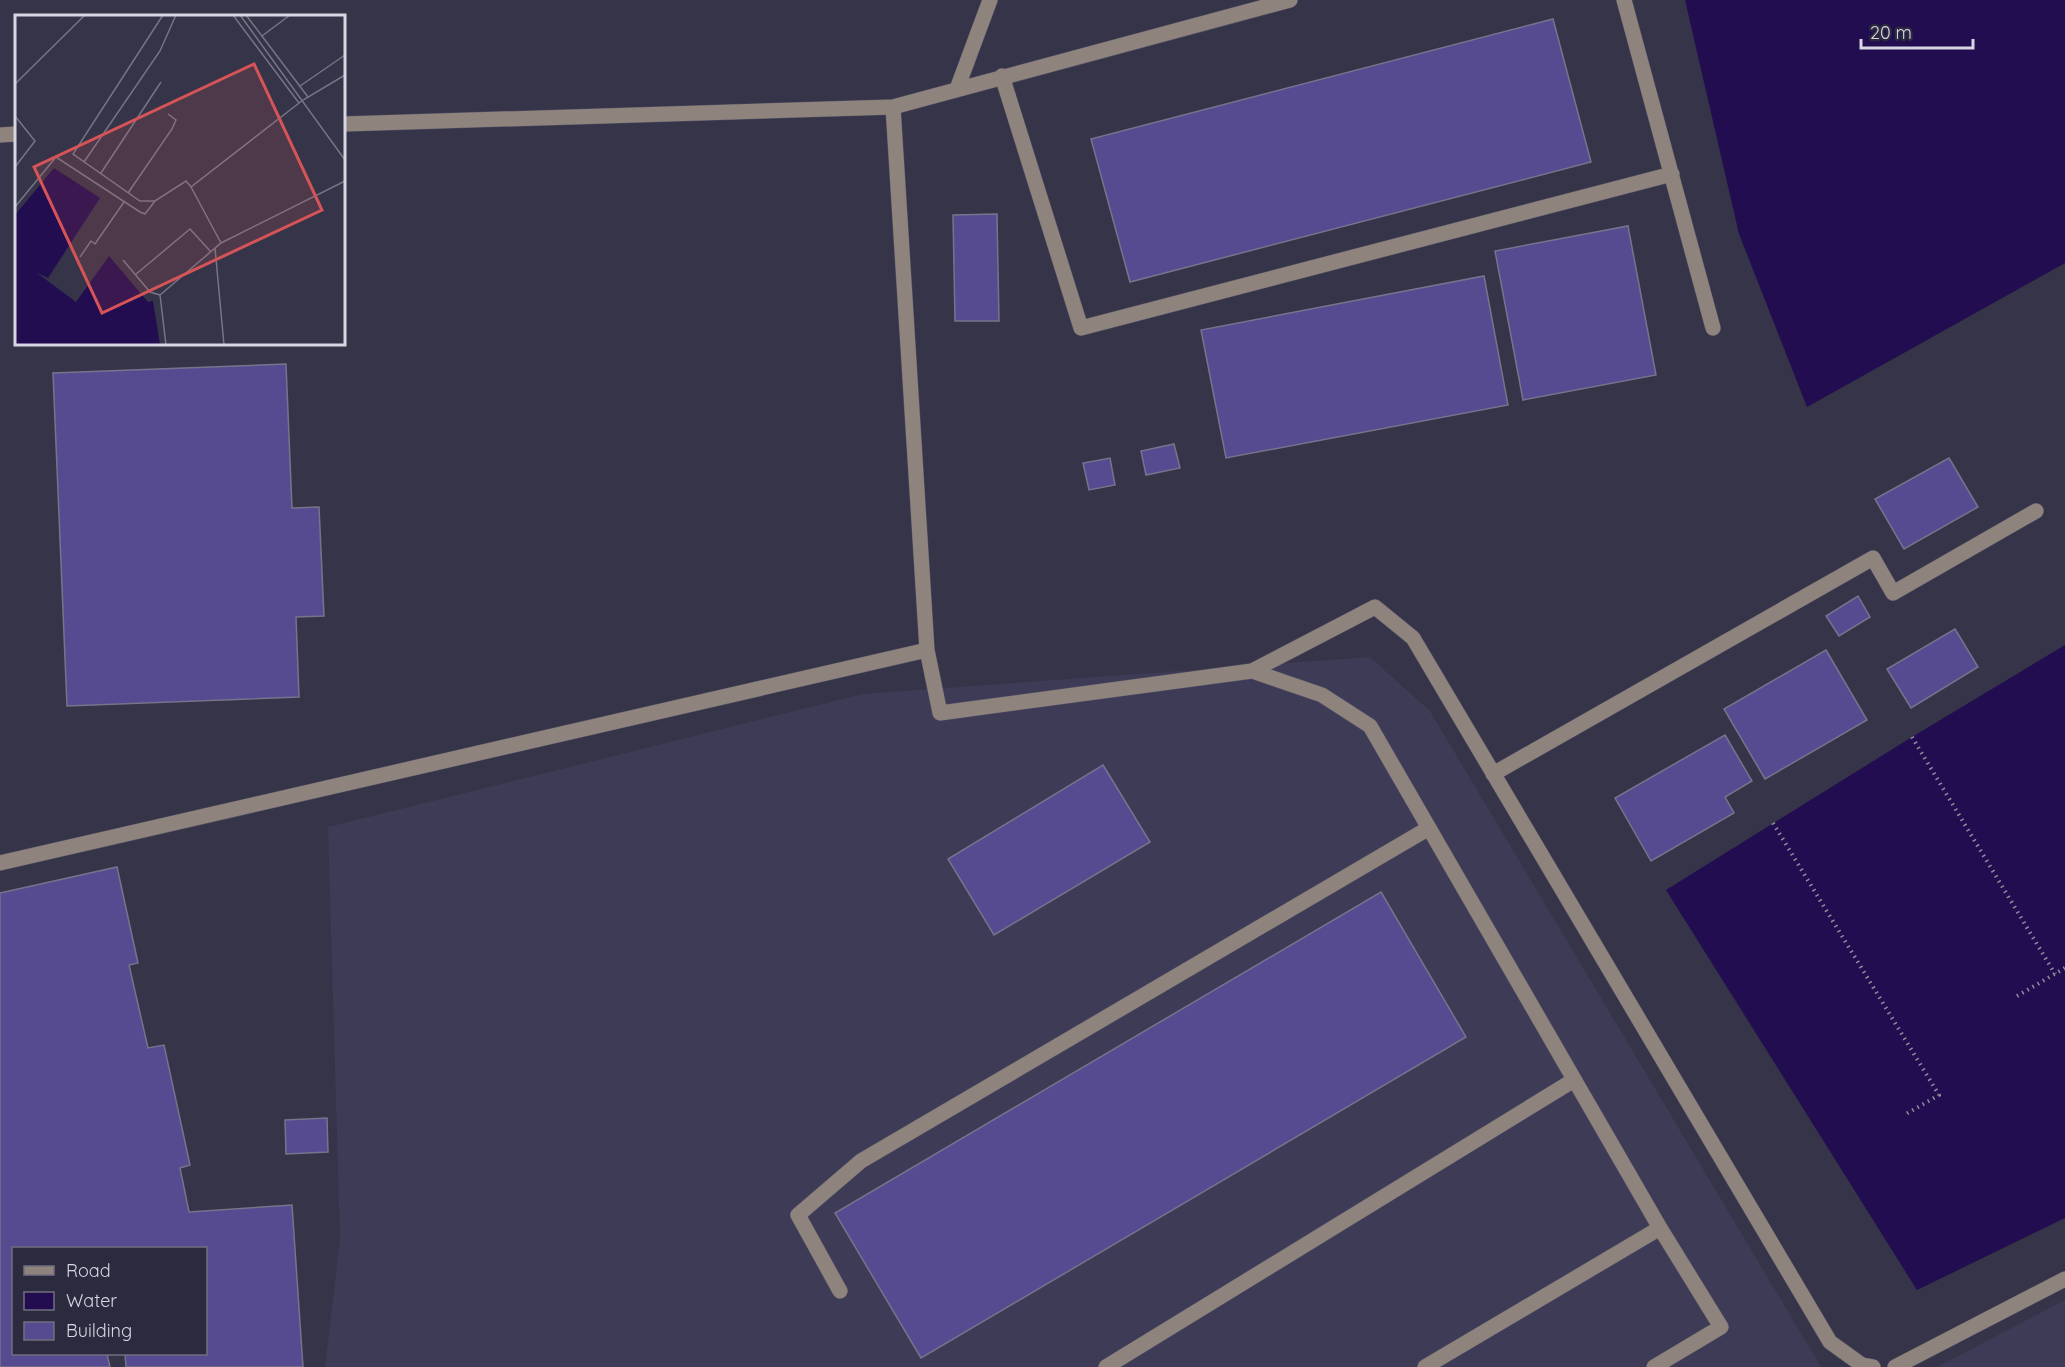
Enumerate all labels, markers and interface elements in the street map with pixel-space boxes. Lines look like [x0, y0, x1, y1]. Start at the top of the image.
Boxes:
scale bar [1861, 12, 1974, 50]
inset map [15, 15, 345, 345]
text: 20 m [1870, 21, 1912, 44]
legend [12, 1247, 207, 1355]
text: Road [66, 1259, 111, 1282]
text: Water [66, 1289, 117, 1312]
text: Building [66, 1319, 132, 1342]

